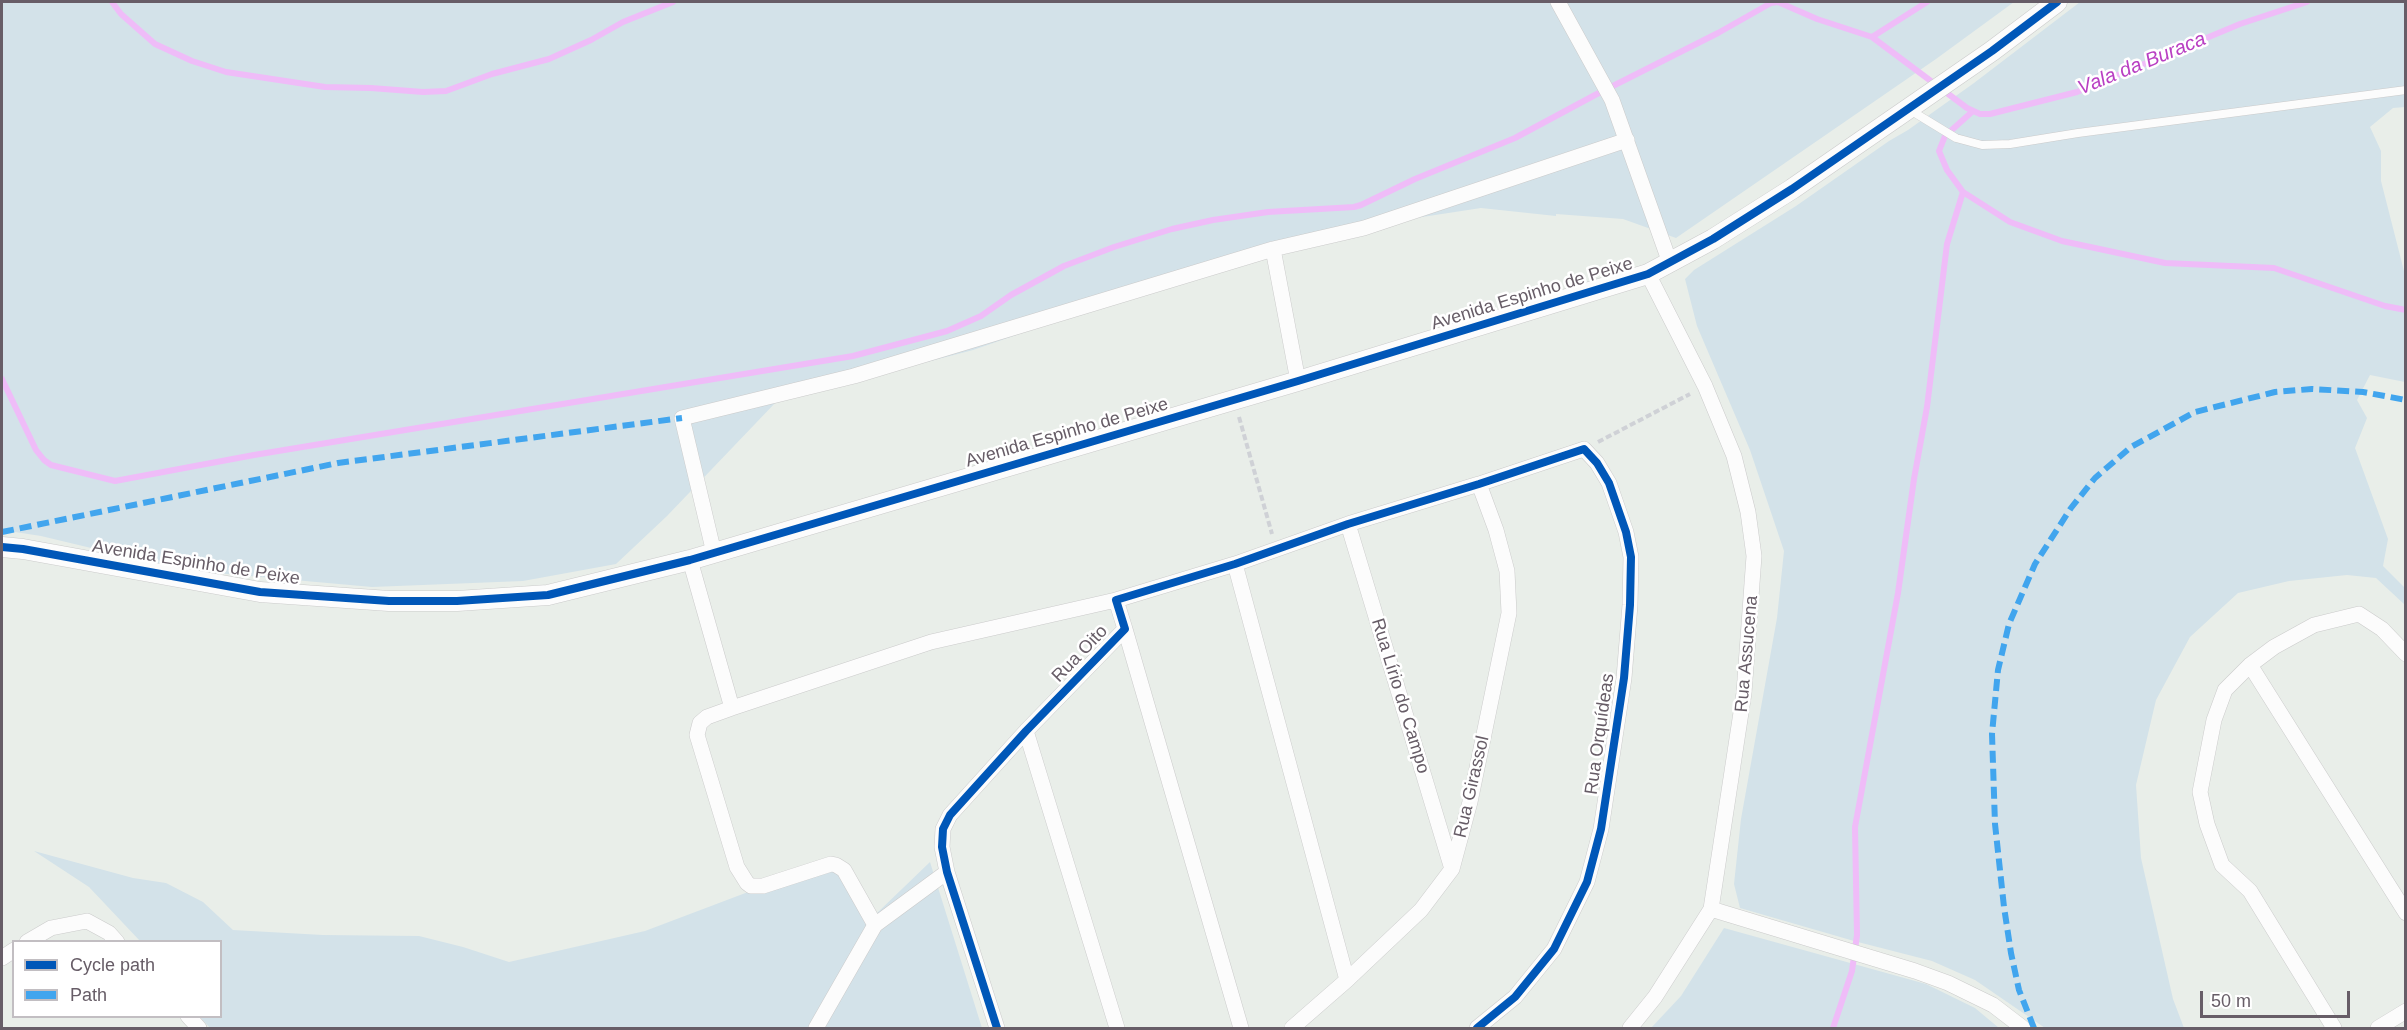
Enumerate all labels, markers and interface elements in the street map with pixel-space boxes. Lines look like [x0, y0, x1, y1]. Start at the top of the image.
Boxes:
water label: Vala da Buraca [2074, 27, 2210, 101]
street label: Avenida Espinho de Peixe [1429, 253, 1635, 335]
street label: Avenida Espinho de Peixe [963, 394, 1171, 472]
street label: Avenida Espinho de Peixe [91, 536, 301, 590]
street label: Rua Assucena [1731, 595, 1763, 713]
street label: Rua Lírio do Campo [1366, 616, 1434, 776]
street label: Rua Oito [1048, 621, 1112, 687]
street label: Rua Orquídeas [1581, 672, 1619, 796]
street label: Rua Girassol [1450, 734, 1494, 840]
legend [12, 940, 222, 1018]
text: Cycle path [70, 955, 155, 975]
scale bar [2203, 979, 2353, 1017]
text: Path [70, 985, 107, 1005]
text: 50 m [2211, 991, 2251, 1011]

